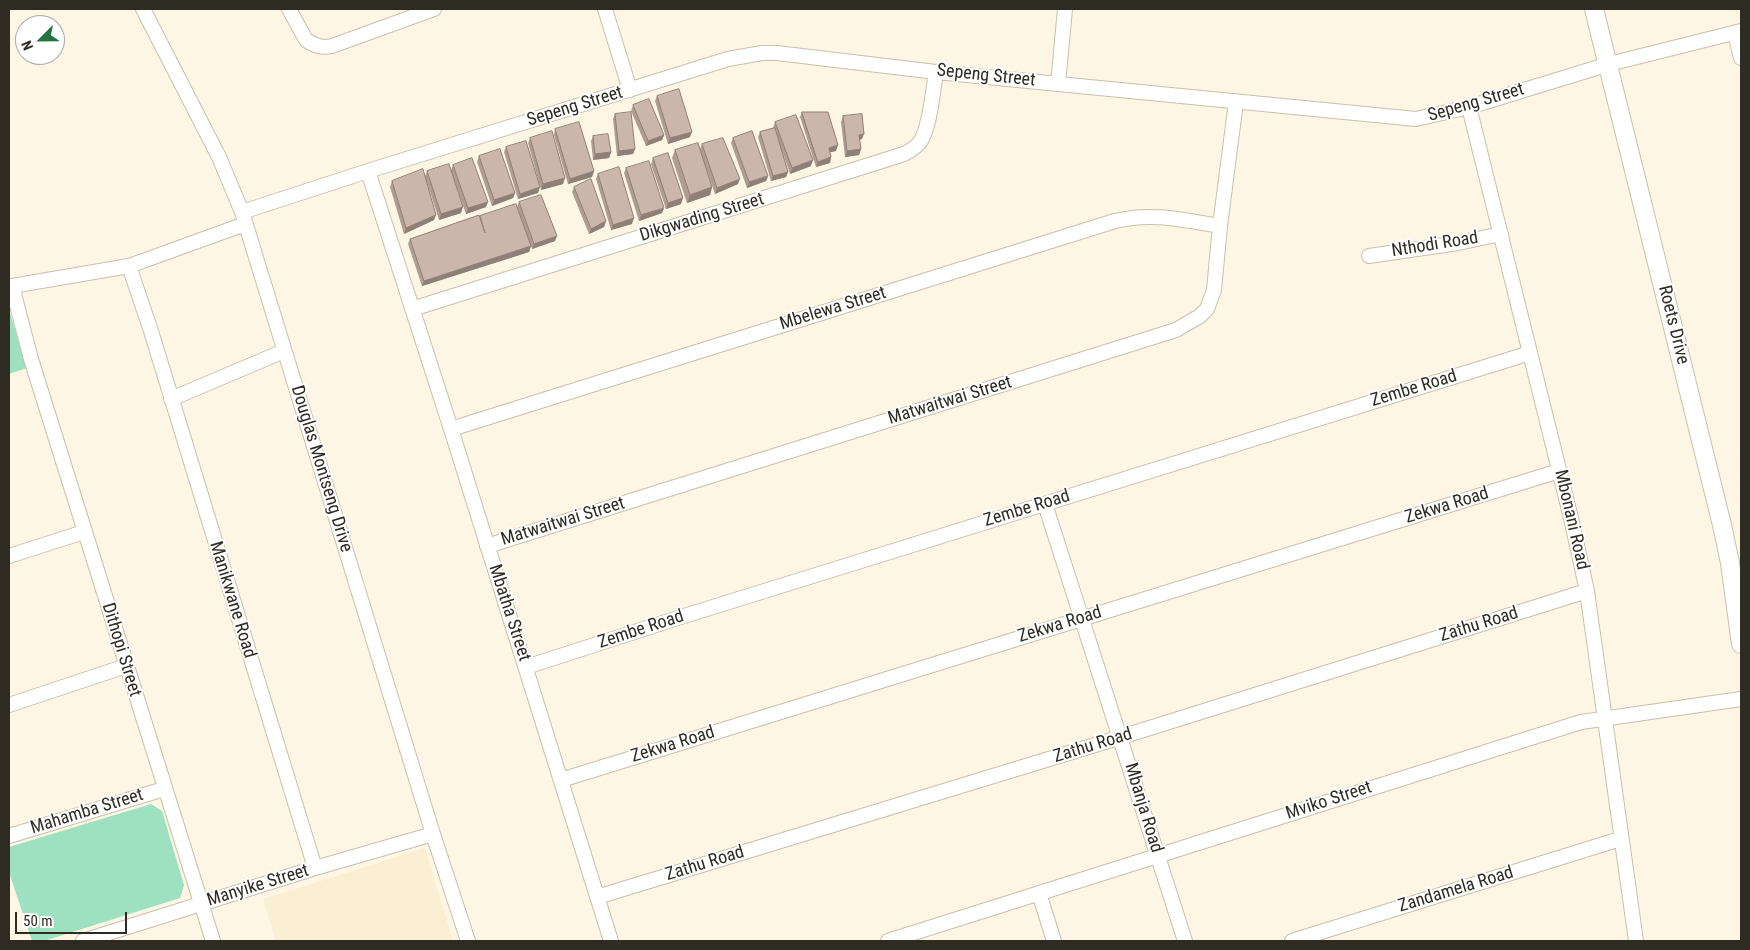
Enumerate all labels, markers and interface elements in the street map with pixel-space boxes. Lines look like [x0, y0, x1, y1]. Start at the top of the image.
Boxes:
north arrow [15, 15, 65, 65]
text: N [18, 38, 36, 53]
street label: Sepeng Street [936, 60, 1036, 92]
street label: Sepeng Street [1425, 79, 1527, 127]
street label: Sepeng Street [525, 82, 625, 132]
street label: Dikgwading Street [637, 189, 767, 247]
street label: Nthodi Road [1390, 227, 1480, 263]
street label: Mbelewa Street [777, 283, 889, 335]
street label: Roets Drive [1653, 283, 1693, 367]
street label: Zembe Road [1368, 366, 1460, 412]
street label: Matwaitwai Street [886, 372, 1014, 430]
street label: Douglas Montseng Drive [285, 383, 357, 555]
street label: Mbonani Road [1549, 468, 1593, 572]
street label: Zekwa Road [1403, 483, 1491, 529]
street label: Zembe Road [981, 486, 1073, 532]
street label: Matwaitwai Street [499, 493, 627, 551]
street label: Manikwane Road [204, 539, 260, 661]
street label: Mbatha Street [483, 562, 535, 664]
street label: Dithopi Street [97, 601, 145, 699]
street label: Zekwa Road [1016, 602, 1104, 648]
street label: Zathu Road [1437, 603, 1521, 647]
street label: Zembe Road [595, 606, 687, 654]
street label: Zekwa Road [629, 722, 717, 768]
street label: Zathu Road [1051, 724, 1135, 768]
street label: Mbanja Road [1119, 760, 1167, 856]
street label: Mviko Street [1283, 777, 1375, 825]
street label: Mahamba Street [28, 785, 146, 839]
street label: Zathu Road [663, 842, 747, 886]
street label: Manyike Street [205, 860, 311, 912]
street label: Zandamela Road [1396, 862, 1516, 918]
scale bar [18, 902, 130, 934]
text: 50 m [23, 912, 53, 930]

